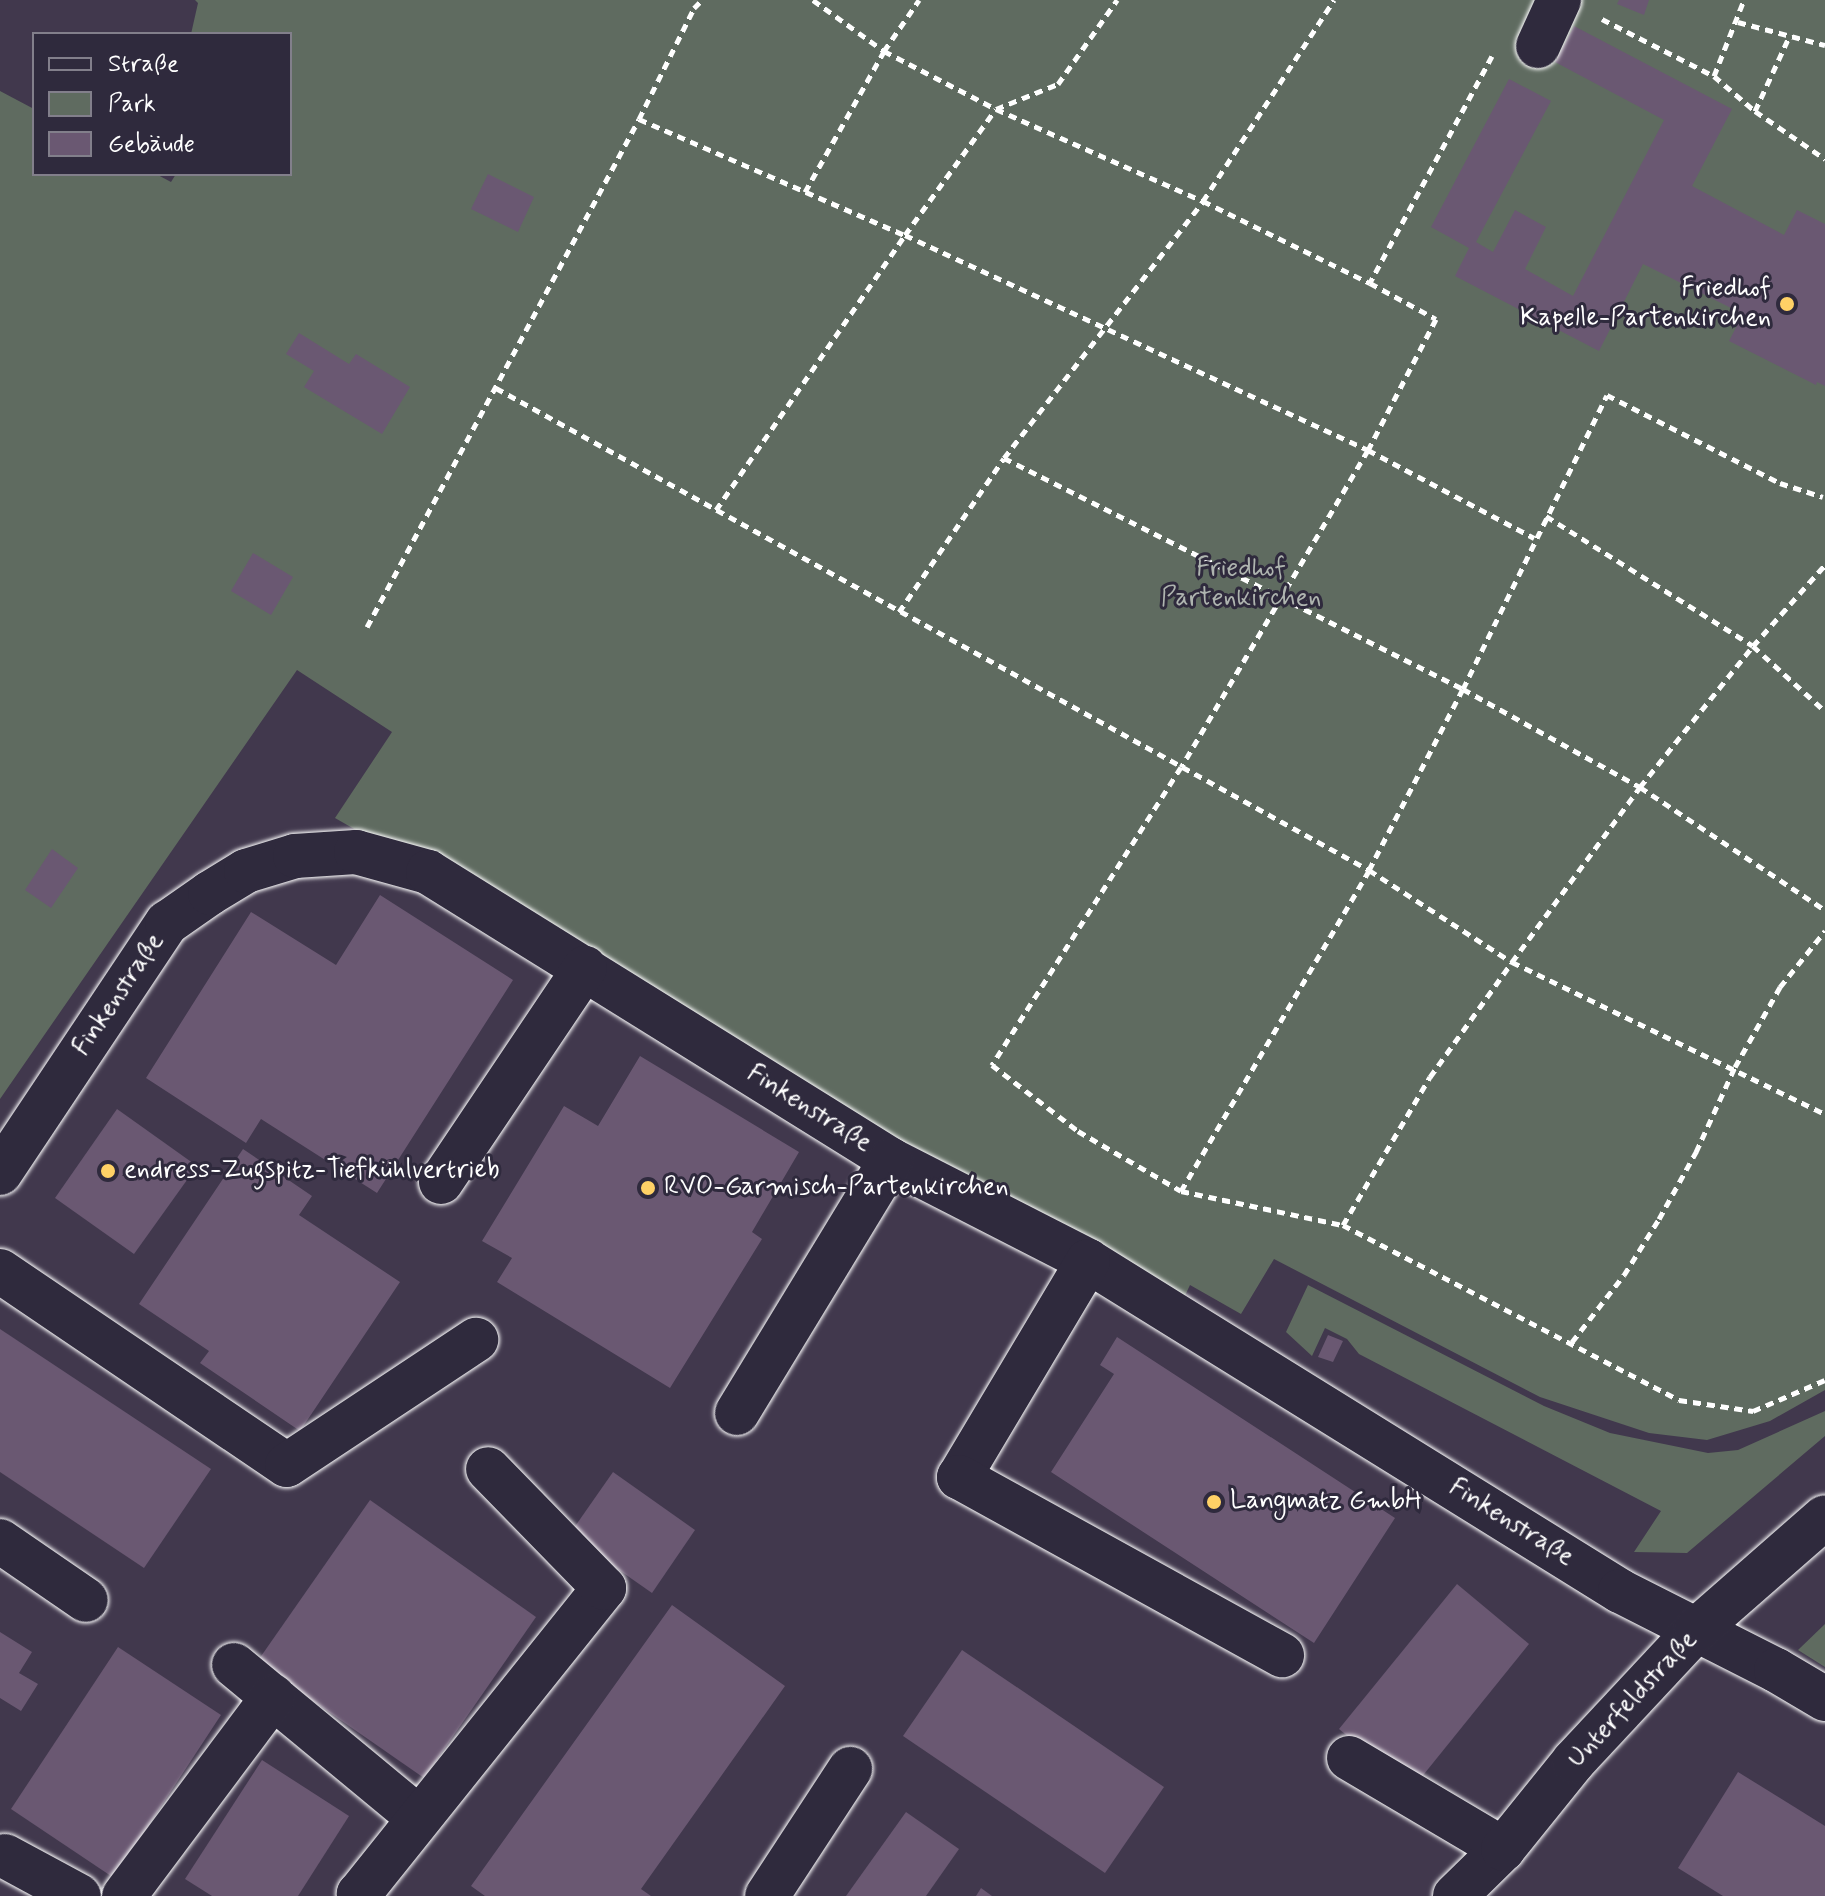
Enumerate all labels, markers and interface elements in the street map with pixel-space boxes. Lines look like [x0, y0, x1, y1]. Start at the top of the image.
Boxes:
legend [32, 32, 292, 176]
text: Straße [108, 49, 179, 80]
text: Park [108, 89, 156, 120]
text: Gebäude [108, 129, 195, 160]
place label: Friedhof Kapelle-Partenkirchen [1520, 273, 1771, 334]
marker: Friedhof Kapelle-Partenkirchen [1778, 295, 1796, 313]
park label: Friedhof Partenkirchen [1161, 553, 1321, 614]
street label: Finkenstraße [67, 928, 171, 1062]
street label: Finkenstraße [741, 1058, 877, 1160]
place label: endress-Zugspitz-Tiefkühlvertrieb [124, 1155, 499, 1187]
marker: endress-Zugspitz-Tiefkühlvertrieb [99, 1162, 117, 1180]
place label: RVO-Garmisch-Partenkirchen [664, 1172, 1009, 1204]
marker: RVO-Garmisch-Partenkirchen [639, 1179, 657, 1197]
street label: Finkenstraße [1443, 1472, 1579, 1574]
place label: Langmatz GmbH [1230, 1486, 1422, 1518]
marker: Langmatz GmbH [1205, 1493, 1223, 1511]
street label: Unterfeldstraße [1562, 1625, 1704, 1775]

